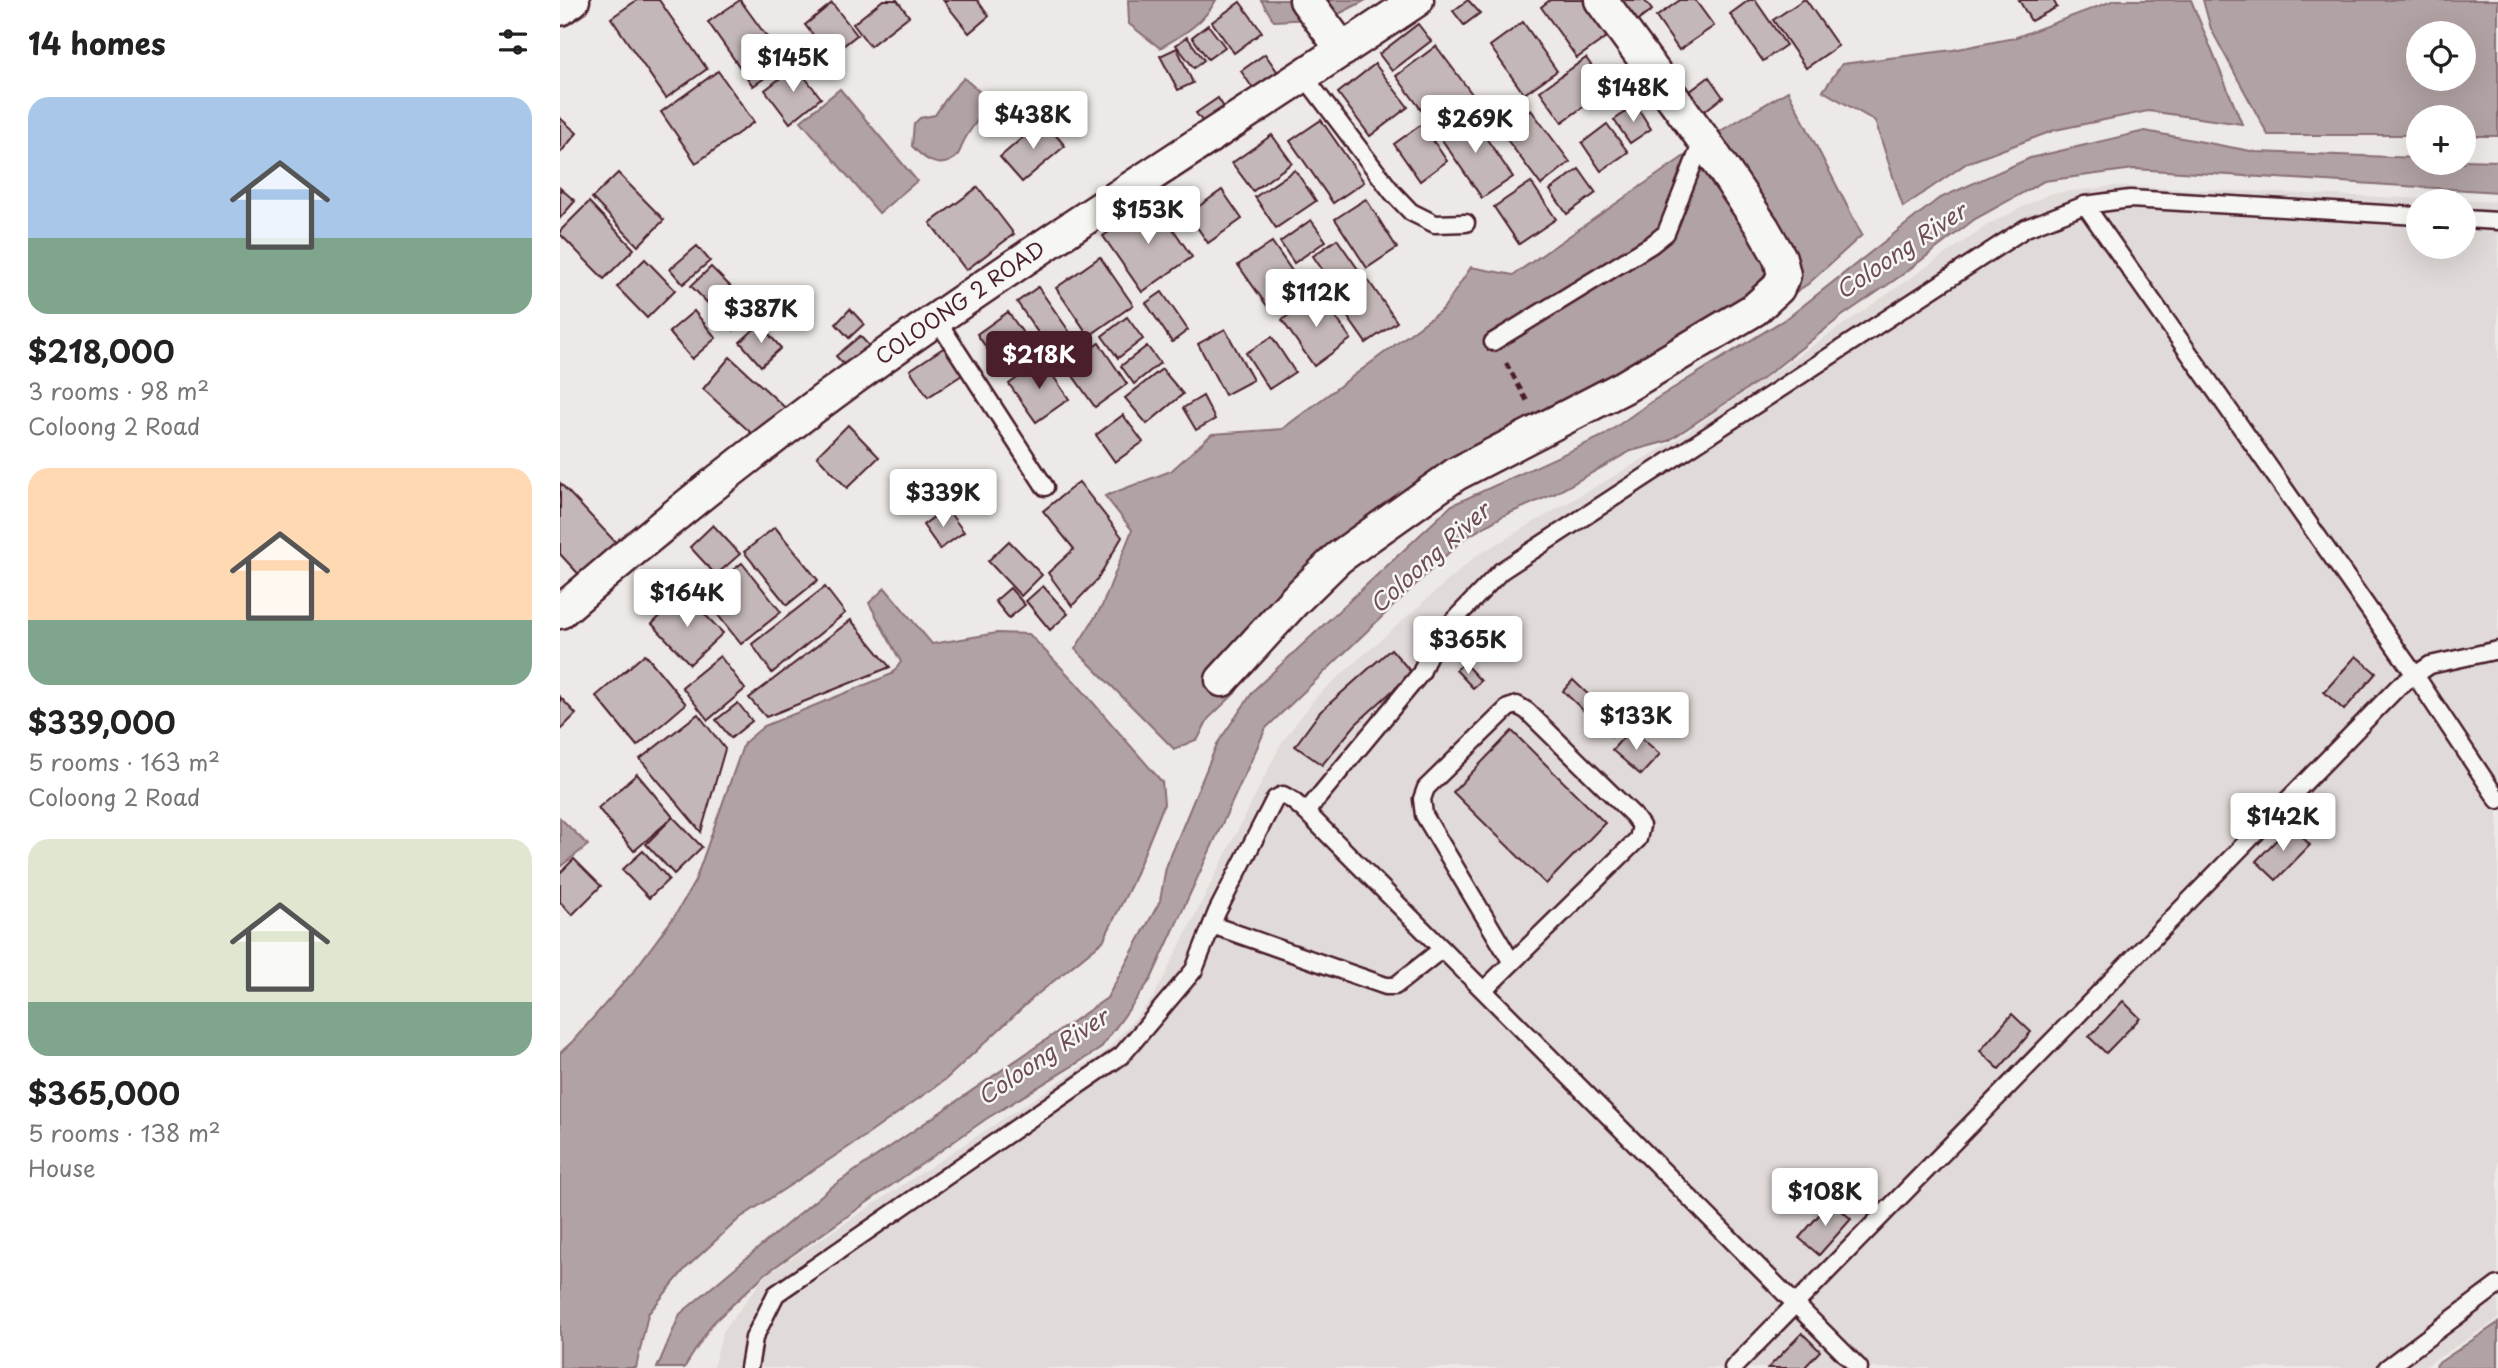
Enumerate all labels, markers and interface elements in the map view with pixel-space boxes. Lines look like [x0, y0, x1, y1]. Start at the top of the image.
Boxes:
text: 14 homes [28, 20, 166, 65]
map controls [2406, 21, 2476, 259]
button: locate [2406, 21, 2476, 91]
icon: filters [494, 23, 532, 61]
pin: $145K [744, 34, 842, 94]
text: $145K [757, 39, 829, 74]
pin: $148K [1584, 64, 1682, 124]
text: $148K [1597, 69, 1669, 104]
pin: $438K [984, 92, 1082, 151]
text: $438K [995, 96, 1071, 131]
pin: $269K [1426, 96, 1524, 155]
text: $269K [1437, 100, 1513, 135]
button: + [2406, 105, 2476, 175]
icon: home [217, 142, 343, 268]
pin: $153K [1099, 187, 1197, 246]
button: − [2406, 189, 2476, 259]
text: $153K [1112, 191, 1184, 226]
water label: Coloong River [1828, 191, 1976, 307]
street label: COLOONG 2 ROAD [868, 232, 1051, 372]
pin: $112K [1267, 270, 1365, 329]
text: $112K [1282, 274, 1350, 309]
pin: $387K [712, 286, 810, 345]
text: $387K [724, 290, 798, 325]
text: $218,000 [28, 328, 175, 373]
pin: $218K [990, 332, 1088, 391]
text: $218K [1002, 336, 1076, 371]
text: 3 rooms · 98 m² [28, 373, 209, 408]
text: Coloong 2 Road [28, 408, 201, 443]
pin: $339K [894, 470, 992, 529]
text: $339K [906, 474, 980, 509]
water label: Coloong River [1361, 491, 1500, 621]
icon: home [217, 513, 343, 639]
pin: $164K [638, 570, 736, 629]
text: $164K [650, 574, 724, 609]
pin: $365K [1419, 616, 1517, 676]
text: $365K [1429, 621, 1507, 656]
pin: $133K [1587, 692, 1685, 752]
text: $133K [1600, 697, 1672, 732]
text: $339,000 [28, 699, 176, 744]
text: 5 rooms · 163 m² [28, 744, 220, 779]
text: Coloong 2 Road [28, 779, 201, 814]
pin: $142K [2234, 794, 2332, 853]
text: $142K [2247, 798, 2320, 833]
icon: home [217, 884, 343, 1010]
water label: Coloong River [970, 997, 1118, 1113]
text: $365,000 [28, 1070, 180, 1115]
text: 5 rooms · 138 m² [28, 1115, 221, 1150]
text: House [28, 1150, 95, 1185]
pin: $108K [1776, 1168, 1874, 1228]
text: $108K [1788, 1173, 1862, 1208]

